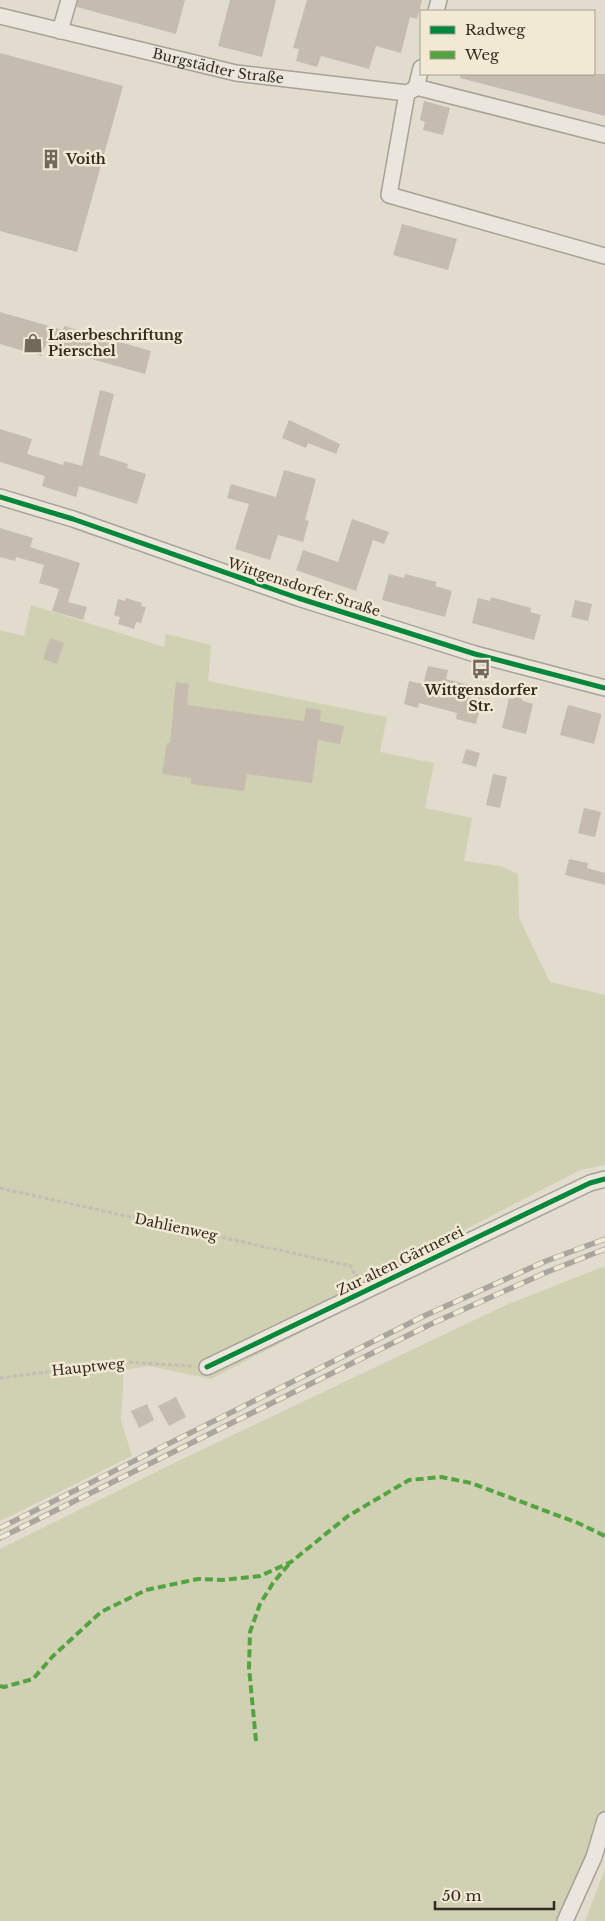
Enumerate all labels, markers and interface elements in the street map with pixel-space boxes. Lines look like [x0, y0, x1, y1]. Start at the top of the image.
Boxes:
legend [420, 10, 595, 75]
text: Radweg [465, 20, 526, 39]
street label: Burgstädter Straße [150, 44, 285, 88]
text: Weg [464, 45, 500, 64]
building icon: Voith [40, 148, 62, 170]
place label: Voith [65, 150, 106, 168]
place label: Laserbeschriftung Pierschel [48, 326, 183, 360]
shop icon: Laserbeschriftung Pierschel [22, 332, 44, 354]
street label: Wittgensdorfer Straße [224, 553, 383, 620]
bus stop icon: Wittgensdorfer Str. [470, 658, 492, 680]
place label: Wittgensdorfer Str. [423, 681, 538, 715]
street label: Dahlienweg [133, 1209, 220, 1245]
street label: Zur alten Gärtnerei [334, 1222, 466, 1299]
street label: Hauptweg [51, 1354, 126, 1380]
scale bar [435, 1878, 554, 1910]
text: 50 m [442, 1886, 482, 1905]

